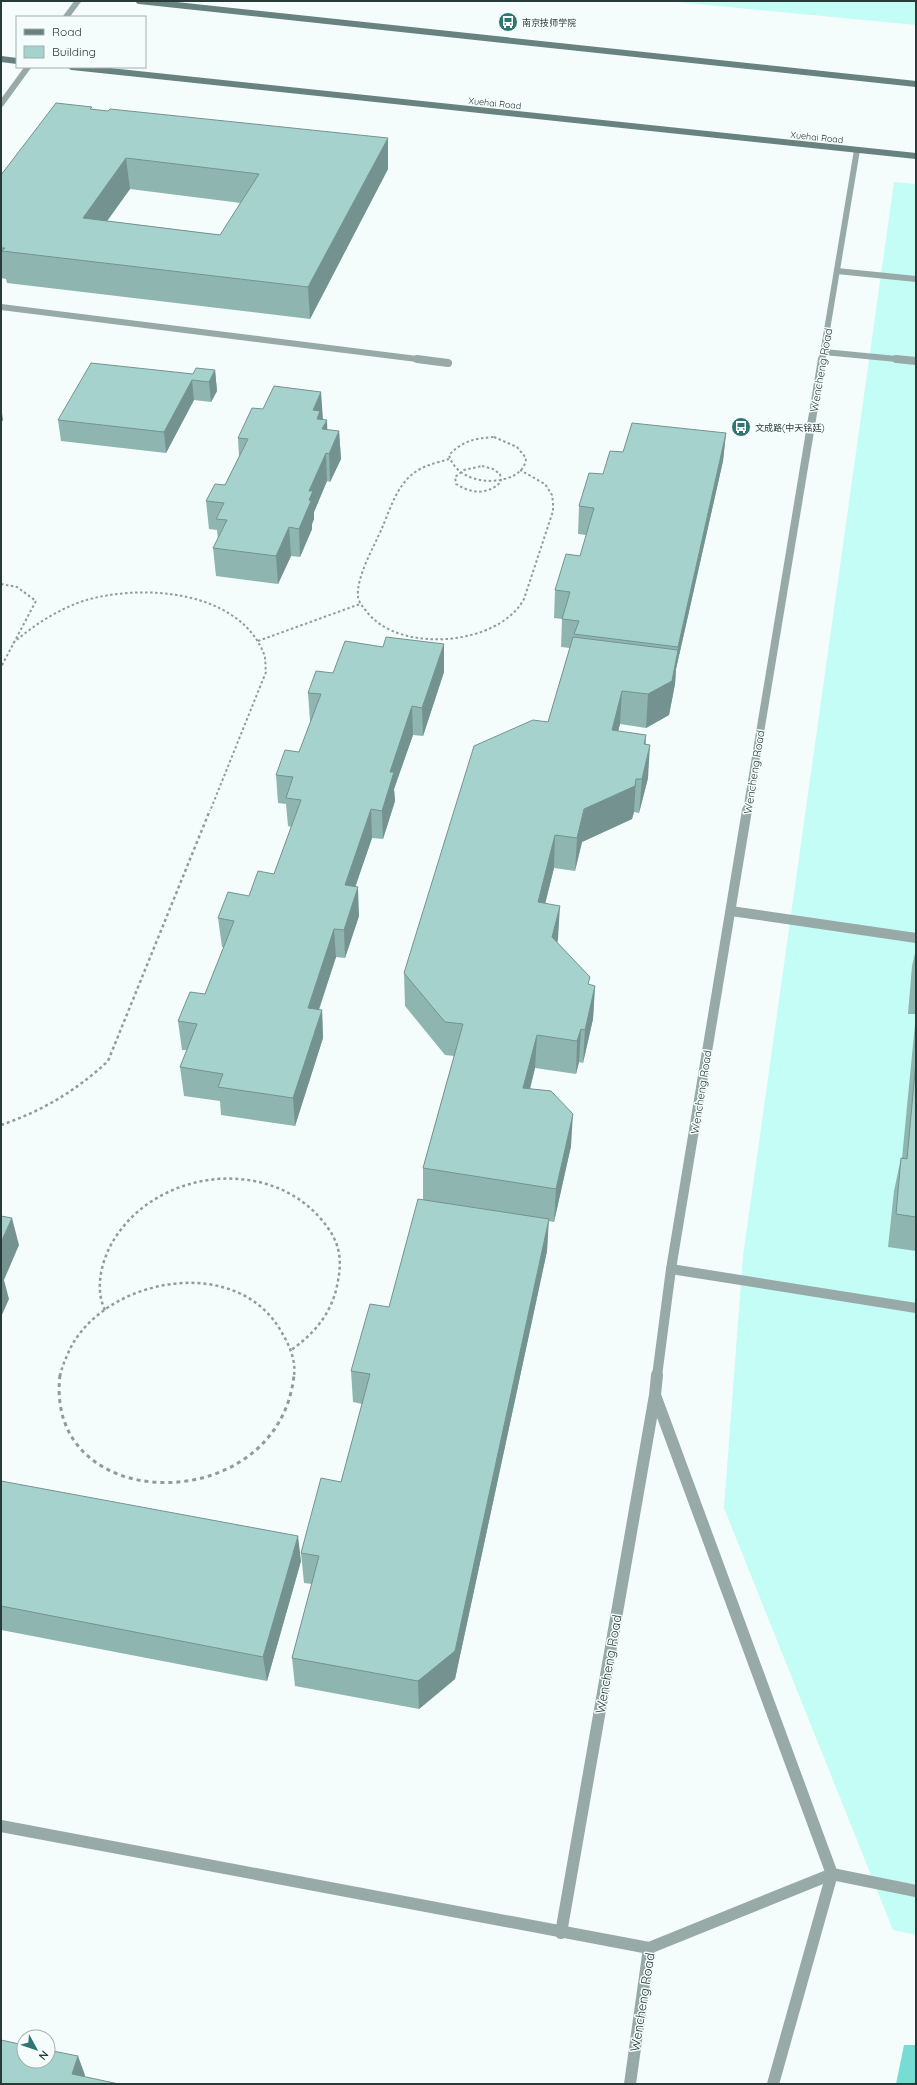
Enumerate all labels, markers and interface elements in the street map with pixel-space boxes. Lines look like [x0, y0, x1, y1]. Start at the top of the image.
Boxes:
bus stop icon: 南京技师学院 [497, 11, 519, 33]
legend [16, 16, 146, 68]
place label: 南京技师学院 [522, 17, 576, 28]
text: Road [52, 24, 82, 39]
text: Building [52, 44, 96, 59]
street label: Xuehai Road [468, 95, 522, 111]
street label: Xuehai Road [790, 129, 844, 145]
street label: Wencheng Road [807, 327, 835, 413]
bus stop icon: 文成路(中天铭廷) [730, 416, 752, 438]
place label: 文成路(中天铭廷) [755, 422, 825, 433]
street label: Wencheng Road [740, 729, 768, 815]
street label: Wencheng Road [687, 1049, 715, 1135]
street label: Wencheng Road [591, 1613, 625, 1715]
street label: Wencheng Road [626, 1951, 658, 2053]
north arrow [16, 2029, 56, 2069]
text: N [36, 2048, 52, 2063]

